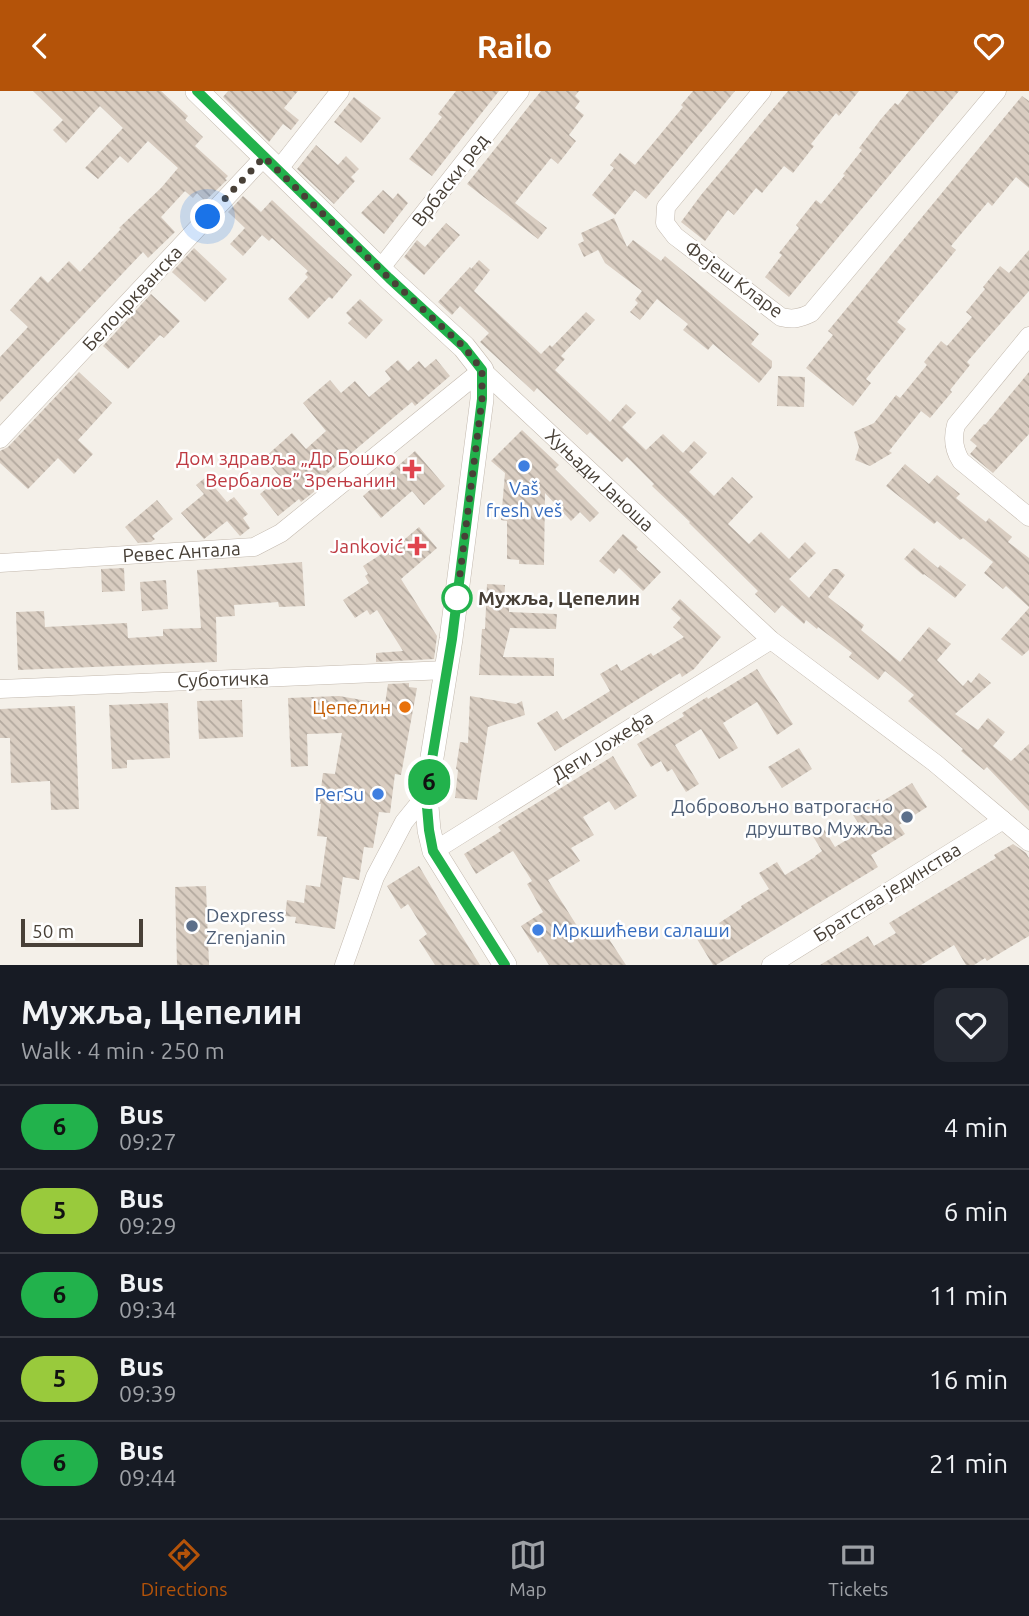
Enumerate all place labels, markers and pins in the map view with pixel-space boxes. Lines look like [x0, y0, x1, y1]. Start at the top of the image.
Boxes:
place label: Дом здравља „Др Бошко Вербалов” Зрењанин [176, 447, 396, 491]
marker: Vaš fresh veš [516, 458, 532, 474]
marker: Дом здравља „Др Бошко Вербалов” Зрењанин [402, 459, 422, 479]
place label: Vaš fresh veš [486, 477, 562, 521]
place label: Janković [330, 535, 403, 557]
marker: Janković [409, 538, 425, 554]
marker: Мужља, Цепелин [442, 583, 472, 613]
place label: Мужља, Цепелин [478, 587, 640, 609]
place label: Цепелин [312, 696, 391, 718]
marker: Цепелин [397, 699, 413, 715]
place label: PerSu [315, 783, 364, 805]
marker: PerSu [370, 786, 386, 802]
place label: Добровољно ватрогасно друштво Мужља [672, 795, 893, 839]
marker: Добровољно ватрогасно друштво Мужља [899, 809, 915, 825]
place label: Dexpress Zrenjanin [206, 904, 286, 948]
marker: Dexpress Zrenjanin [184, 918, 200, 934]
place label: Мркшићеви салаши [552, 919, 730, 941]
marker: Мркшићеви салаши [530, 922, 546, 938]

